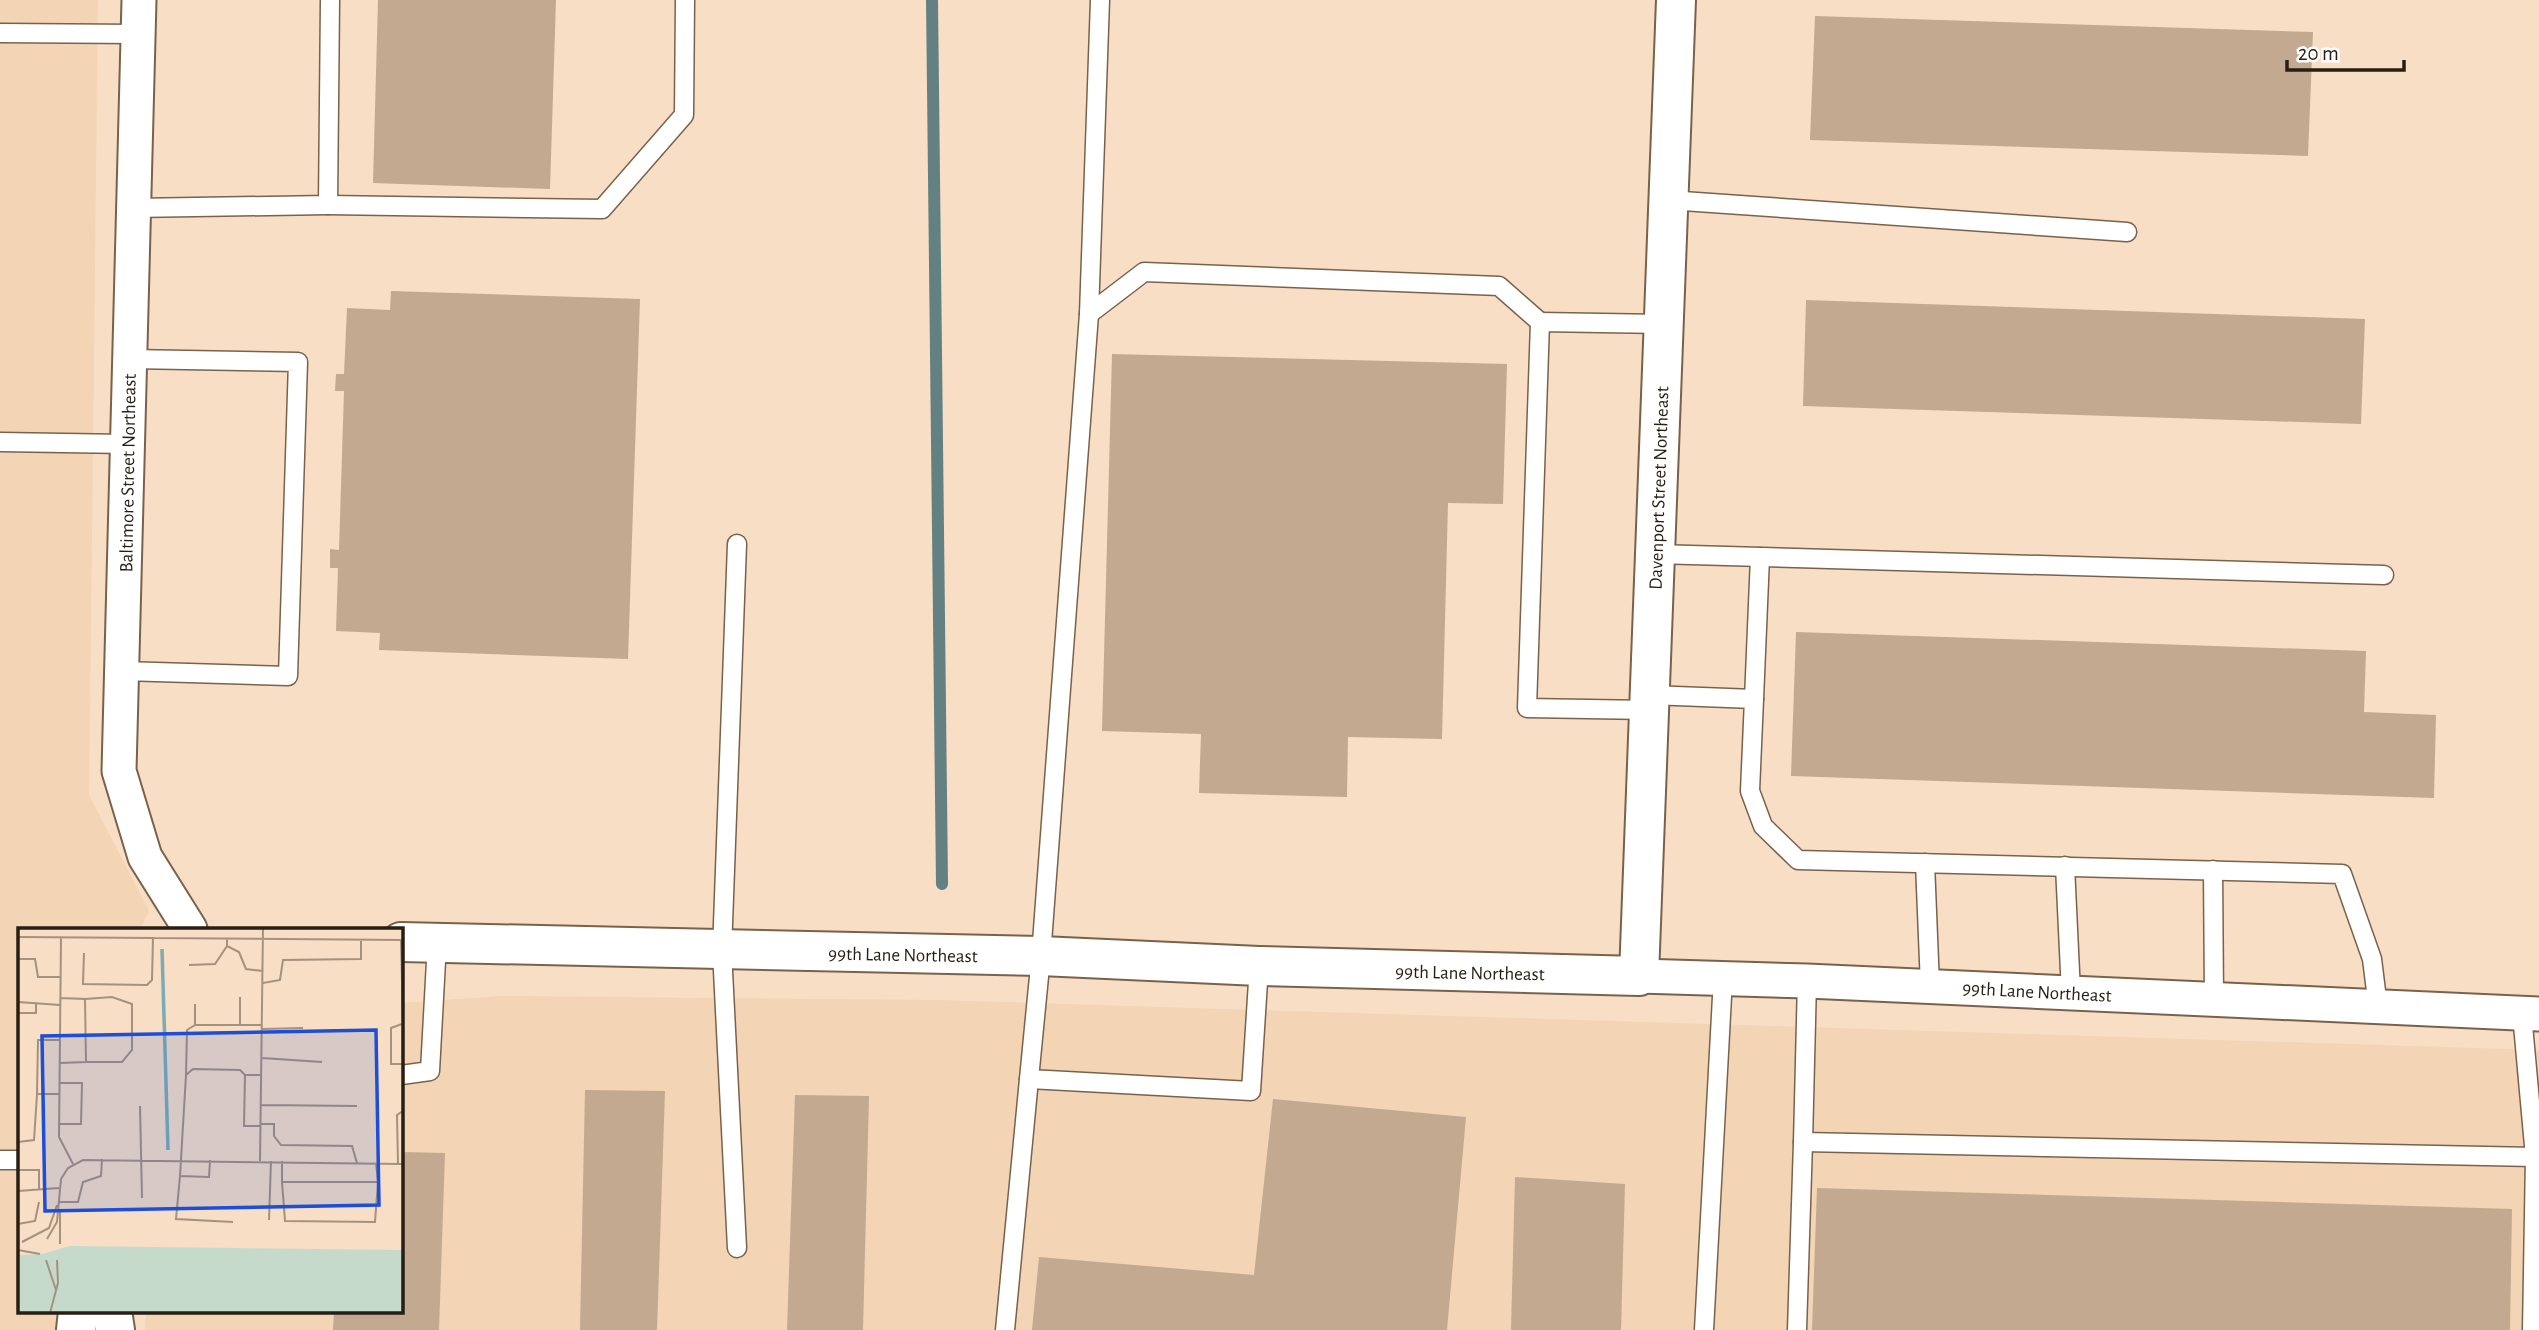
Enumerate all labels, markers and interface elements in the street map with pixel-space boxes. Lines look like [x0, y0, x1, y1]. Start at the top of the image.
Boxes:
scale bar [2287, 28, 2404, 72]
text: 20 m [2298, 43, 2339, 64]
street label: Baltimore Street Northeast [117, 373, 140, 573]
street label: Davenport Street Northeast [1646, 386, 1673, 590]
inset map [18, 928, 402, 1312]
street label: 99th Lane Northeast [828, 945, 978, 966]
street label: 99th Lane Northeast [1395, 963, 1545, 984]
street label: 99th Lane Northeast [1962, 979, 2112, 1006]

